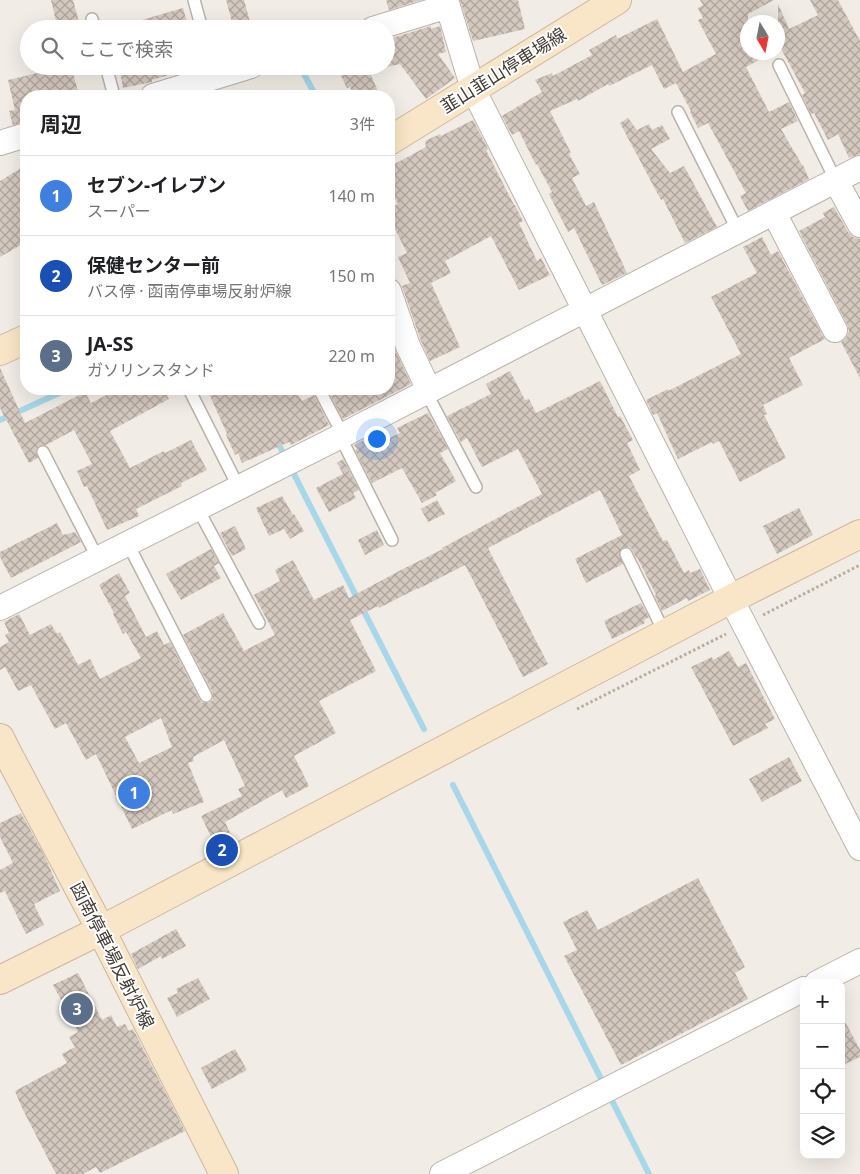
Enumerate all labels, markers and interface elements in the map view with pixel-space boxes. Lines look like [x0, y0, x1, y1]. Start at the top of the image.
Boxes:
north arrow [740, 15, 785, 60]
search box [20, 20, 395, 75]
street label: 韮山韮山停車場線 [436, 22, 570, 118]
icon: search [38, 34, 66, 62]
text: ここで検索 [78, 36, 173, 62]
text: 周辺 [40, 110, 82, 138]
text: 3件 [350, 113, 375, 135]
text: セブン-イレブン [87, 172, 226, 198]
text: 1 [51, 185, 61, 207]
text: 140 m [328, 185, 375, 207]
text: スーパー [87, 200, 151, 222]
text: 保健センター前 [87, 252, 220, 278]
text: 2 [51, 265, 61, 287]
text: 150 m [328, 265, 375, 287]
text: バス停 · 函南停車場反射炉線 [87, 280, 292, 302]
text: JA-SS [87, 331, 133, 357]
text: 3 [51, 345, 61, 367]
text: 220 m [328, 345, 375, 367]
text: ガソリンスタンド [87, 359, 215, 381]
your location [364, 426, 390, 452]
pin: 1 [118, 774, 150, 812]
pin: 2 [206, 831, 238, 869]
street label: 函南停車場反射炉線 [66, 877, 160, 1033]
map controls [800, 979, 845, 1159]
button: + [800, 979, 845, 1024]
pin: 3 [61, 990, 93, 1028]
button: − [800, 1024, 845, 1069]
button: locate [800, 1069, 845, 1114]
button: layers [800, 1114, 845, 1159]

